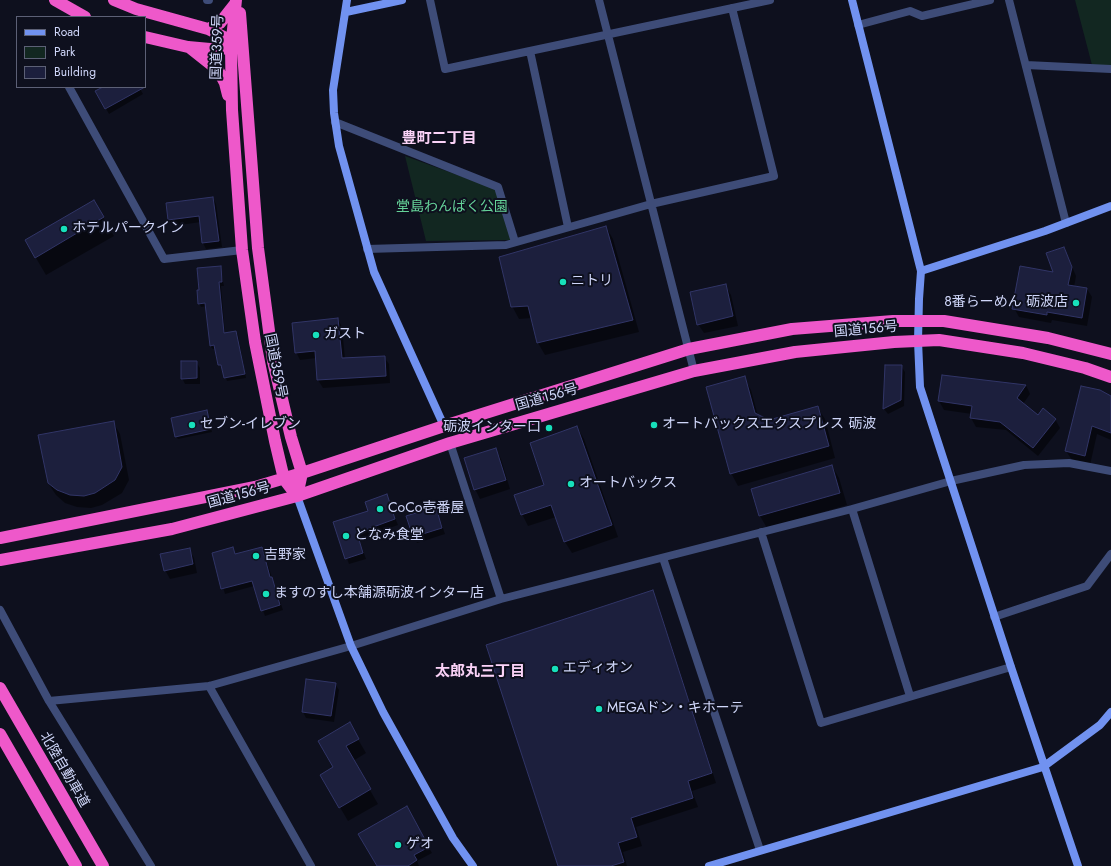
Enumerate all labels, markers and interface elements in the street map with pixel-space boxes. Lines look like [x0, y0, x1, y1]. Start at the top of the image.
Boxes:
street label: 国道359号 [208, 14, 228, 80]
legend [16, 16, 146, 88]
text: Road [54, 23, 80, 41]
text: Park [54, 43, 75, 61]
text: Building [54, 63, 96, 81]
district label: 豊町二丁目 [402, 130, 476, 148]
park label: 堂島わんぱく公園 [396, 200, 508, 216]
place label: ホテルパークイン [72, 221, 184, 237]
marker: ホテルパークイン [59, 224, 69, 234]
place label: ニトリ [571, 274, 613, 290]
marker: ニトリ [558, 277, 568, 287]
place label: 8番らーめん 砺波店 [944, 295, 1068, 311]
marker: 8番らーめん 砺波店 [1071, 298, 1081, 308]
street label: 国道156号 [833, 319, 899, 341]
place label: ガスト [324, 327, 366, 343]
marker: ガスト [311, 330, 321, 340]
street label: 国道359号 [260, 332, 290, 400]
street label: 国道156号 [514, 381, 580, 415]
place label: セブン-イレブン [200, 417, 301, 433]
place label: オートバックスエクスプレス 砺波 [662, 417, 876, 433]
marker: セブン-イレブン [187, 420, 197, 430]
place label: 砺波インター口 [443, 420, 541, 436]
marker: オートバックスエクスプレス 砺波 [649, 420, 659, 430]
marker: 砺波インター口 [544, 423, 554, 433]
place label: オートバックス [579, 476, 677, 492]
marker: オートバックス [566, 479, 576, 489]
street label: 国道156号 [206, 480, 272, 512]
place label: CoCo壱番屋 [388, 501, 464, 517]
marker: CoCo壱番屋 [375, 504, 385, 514]
place label: となみ食堂 [354, 528, 424, 544]
marker: となみ食堂 [341, 531, 351, 541]
place label: 吉野家 [264, 548, 306, 564]
marker: 吉野家 [251, 551, 261, 561]
place label: ますのすし本舗源砺波インター店 [274, 586, 484, 602]
marker: ますのすし本舗源砺波インター店 [261, 589, 271, 599]
place label: エディオン [563, 661, 633, 677]
district label: 太郎丸三丁目 [435, 663, 525, 681]
marker: エディオン [550, 664, 560, 674]
place label: MEGAドン・キホーテ [607, 701, 744, 717]
marker: MEGAドン・キホーテ [594, 704, 604, 714]
street label: 北陸自動車道 [36, 729, 92, 811]
place label: ゲオ [406, 837, 434, 853]
marker: ゲオ [393, 840, 403, 850]

